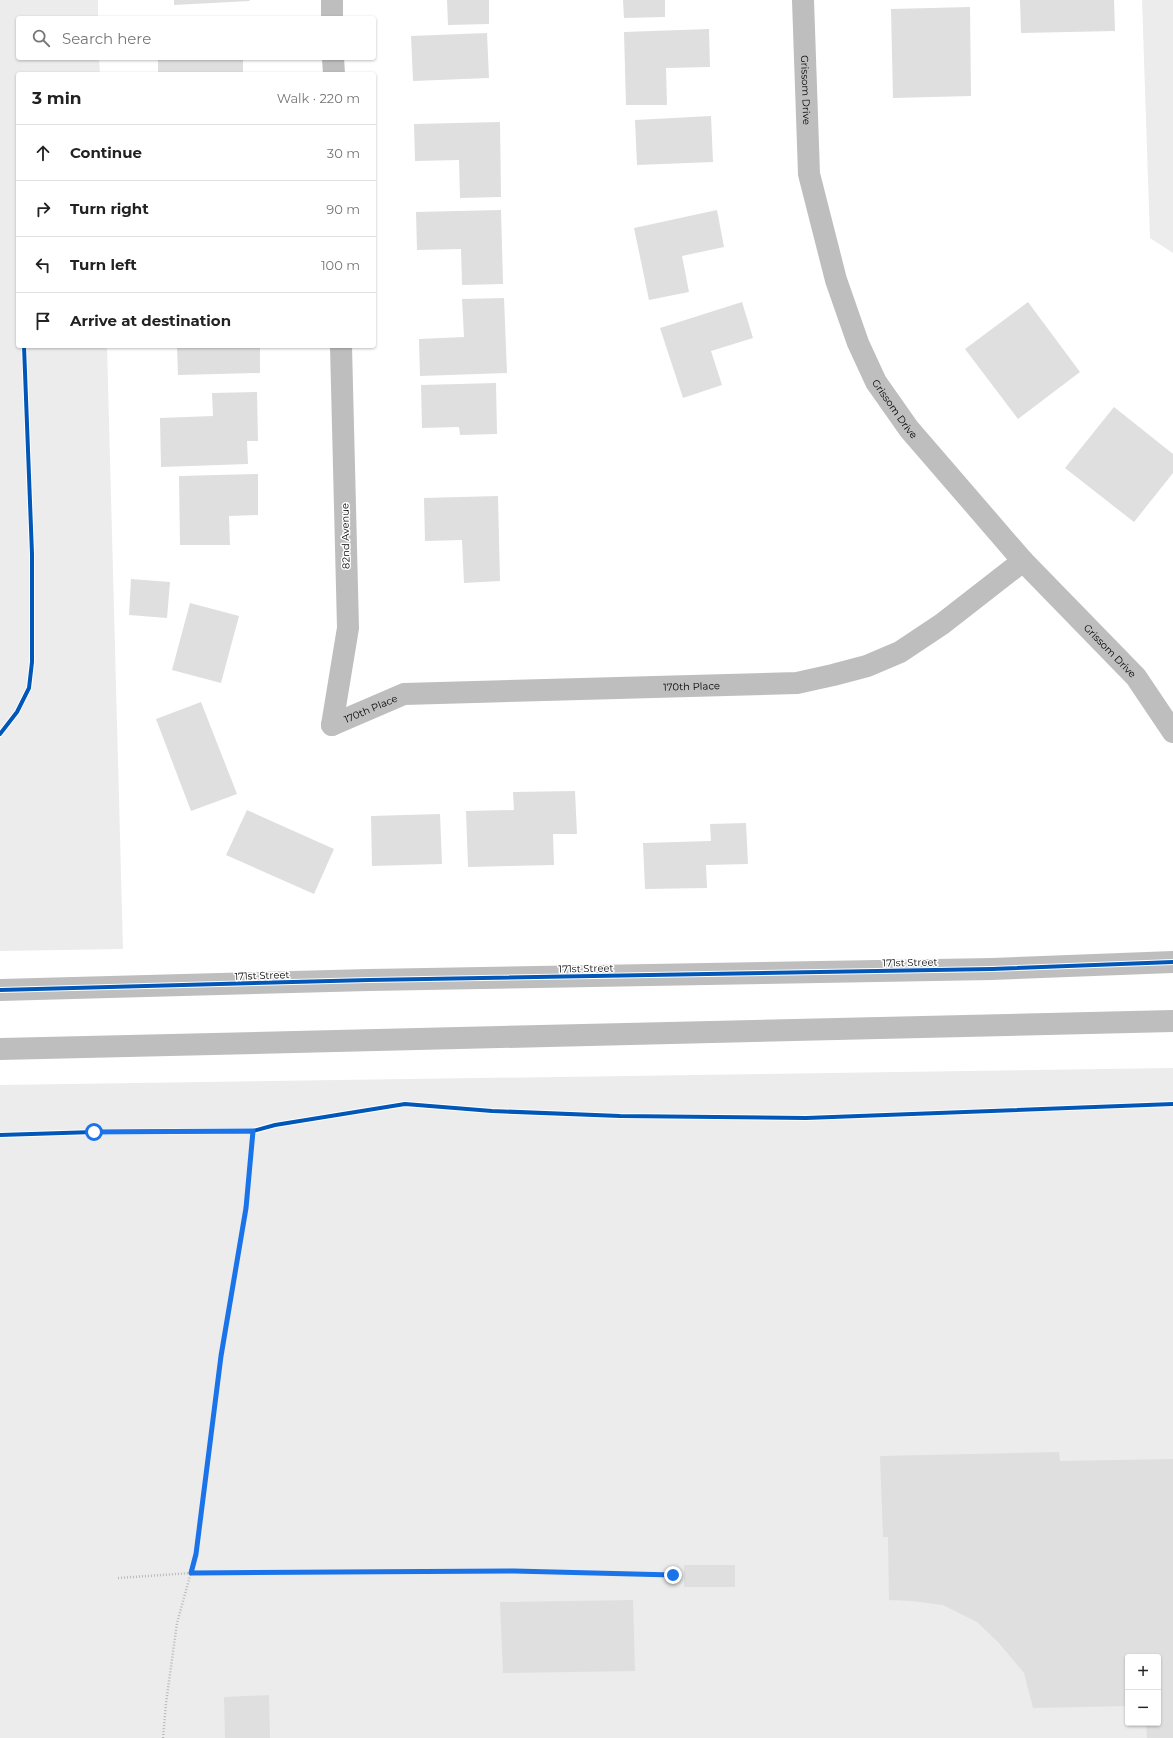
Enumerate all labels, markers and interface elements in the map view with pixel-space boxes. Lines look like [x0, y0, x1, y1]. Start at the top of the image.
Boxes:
search box [16, 16, 376, 60]
icon: search [30, 27, 52, 49]
text: Search here [62, 29, 151, 48]
street label: Grissom Drive [798, 55, 813, 125]
text: 3 min [32, 88, 82, 108]
text: Walk · 220 m [277, 90, 360, 106]
icon: ahead [32, 142, 54, 164]
text: Continue [70, 143, 142, 162]
text: 30 m [327, 145, 360, 161]
icon: right [32, 198, 54, 220]
text: Turn right [70, 199, 149, 218]
text: 90 m [326, 201, 360, 217]
icon: left [32, 254, 54, 276]
text: Turn left [70, 255, 137, 274]
text: 100 m [321, 257, 360, 273]
icon: arrive [32, 310, 54, 332]
text: Arrive at destination [70, 311, 231, 330]
street label: Grissom Drive [869, 377, 920, 441]
street label: 82nd Avenue [338, 503, 353, 569]
street label: Grissom Drive [1081, 621, 1139, 680]
street label: 170th Place [663, 679, 720, 694]
street label: 170th Place [342, 692, 399, 726]
street label: 171st Street [882, 956, 938, 969]
street label: 171st Street [558, 962, 614, 975]
street label: 171st Street [234, 968, 290, 983]
route start [85, 1123, 103, 1141]
route end [664, 1566, 682, 1584]
map controls [1125, 1654, 1161, 1726]
button: + [1125, 1654, 1161, 1690]
button: − [1125, 1690, 1161, 1726]

